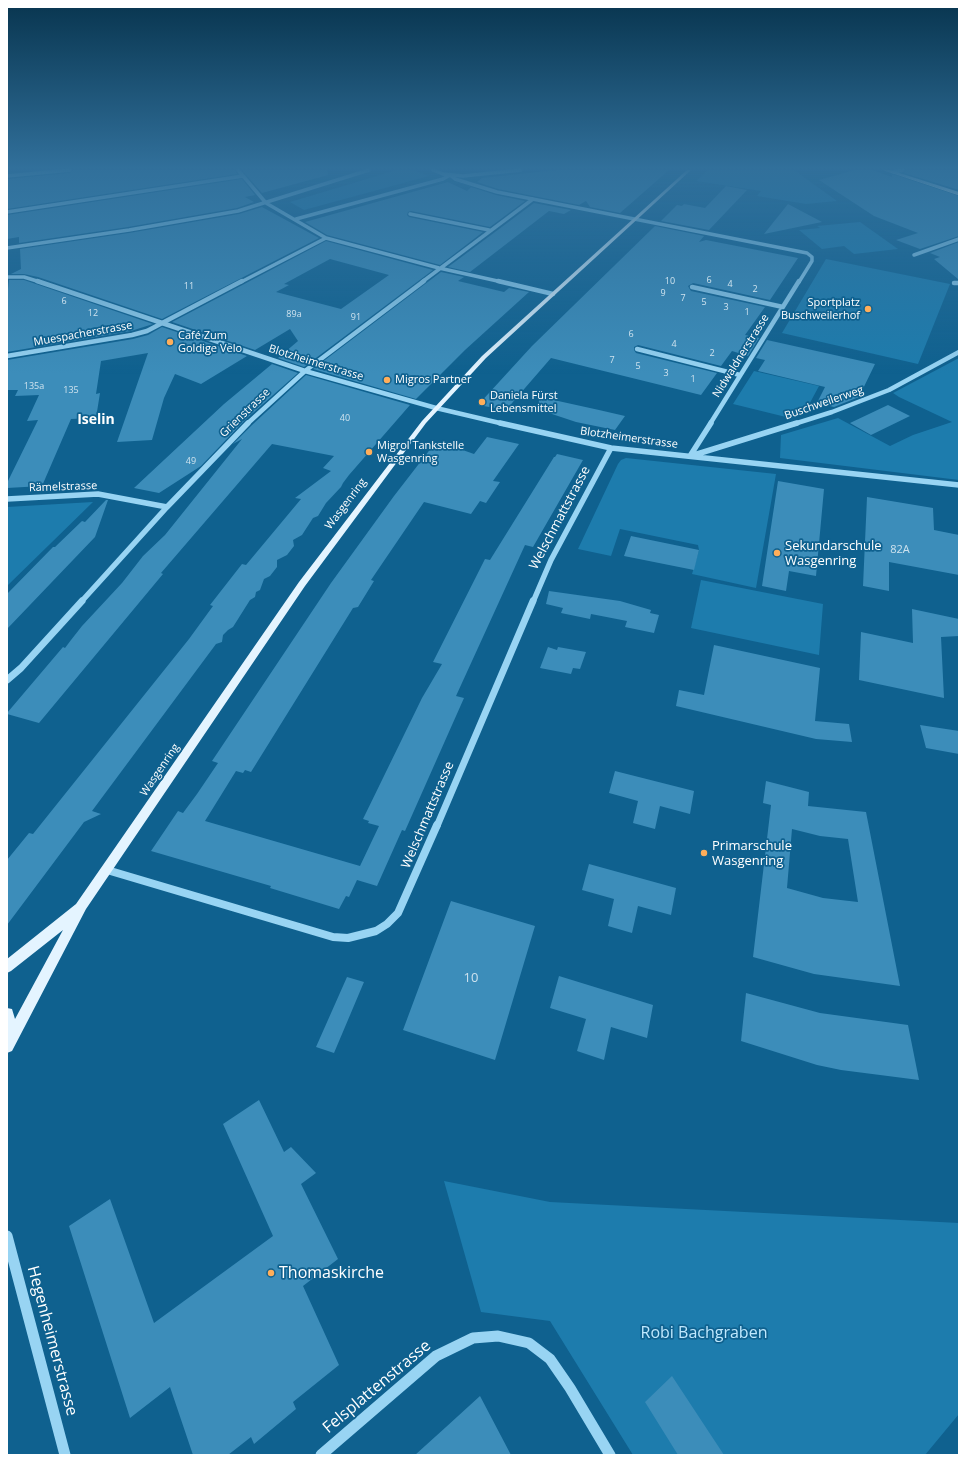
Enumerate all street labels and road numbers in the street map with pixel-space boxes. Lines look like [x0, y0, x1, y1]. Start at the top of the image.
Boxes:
street label: Nidwaldnerstrasse [710, 312, 772, 400]
street label: Muespacherstrasse [33, 319, 133, 349]
street label: Blotzheimerstrasse [267, 342, 365, 384]
street label: Buschweilerweg [783, 383, 865, 423]
street label: Grienstrasse [217, 386, 273, 440]
street label: Blotzheimerstrasse [579, 425, 679, 451]
street label: Welschmattstrasse [526, 464, 594, 572]
street label: Wasgenring [323, 476, 369, 532]
street label: Rämelstrasse [29, 479, 97, 495]
street label: Wasgenring [138, 741, 182, 799]
street label: Welschmattstrasse [398, 759, 458, 871]
street label: Hegenheimerstrasse [23, 1264, 81, 1418]
street label: Felsplattenstrasse [319, 1336, 435, 1438]

